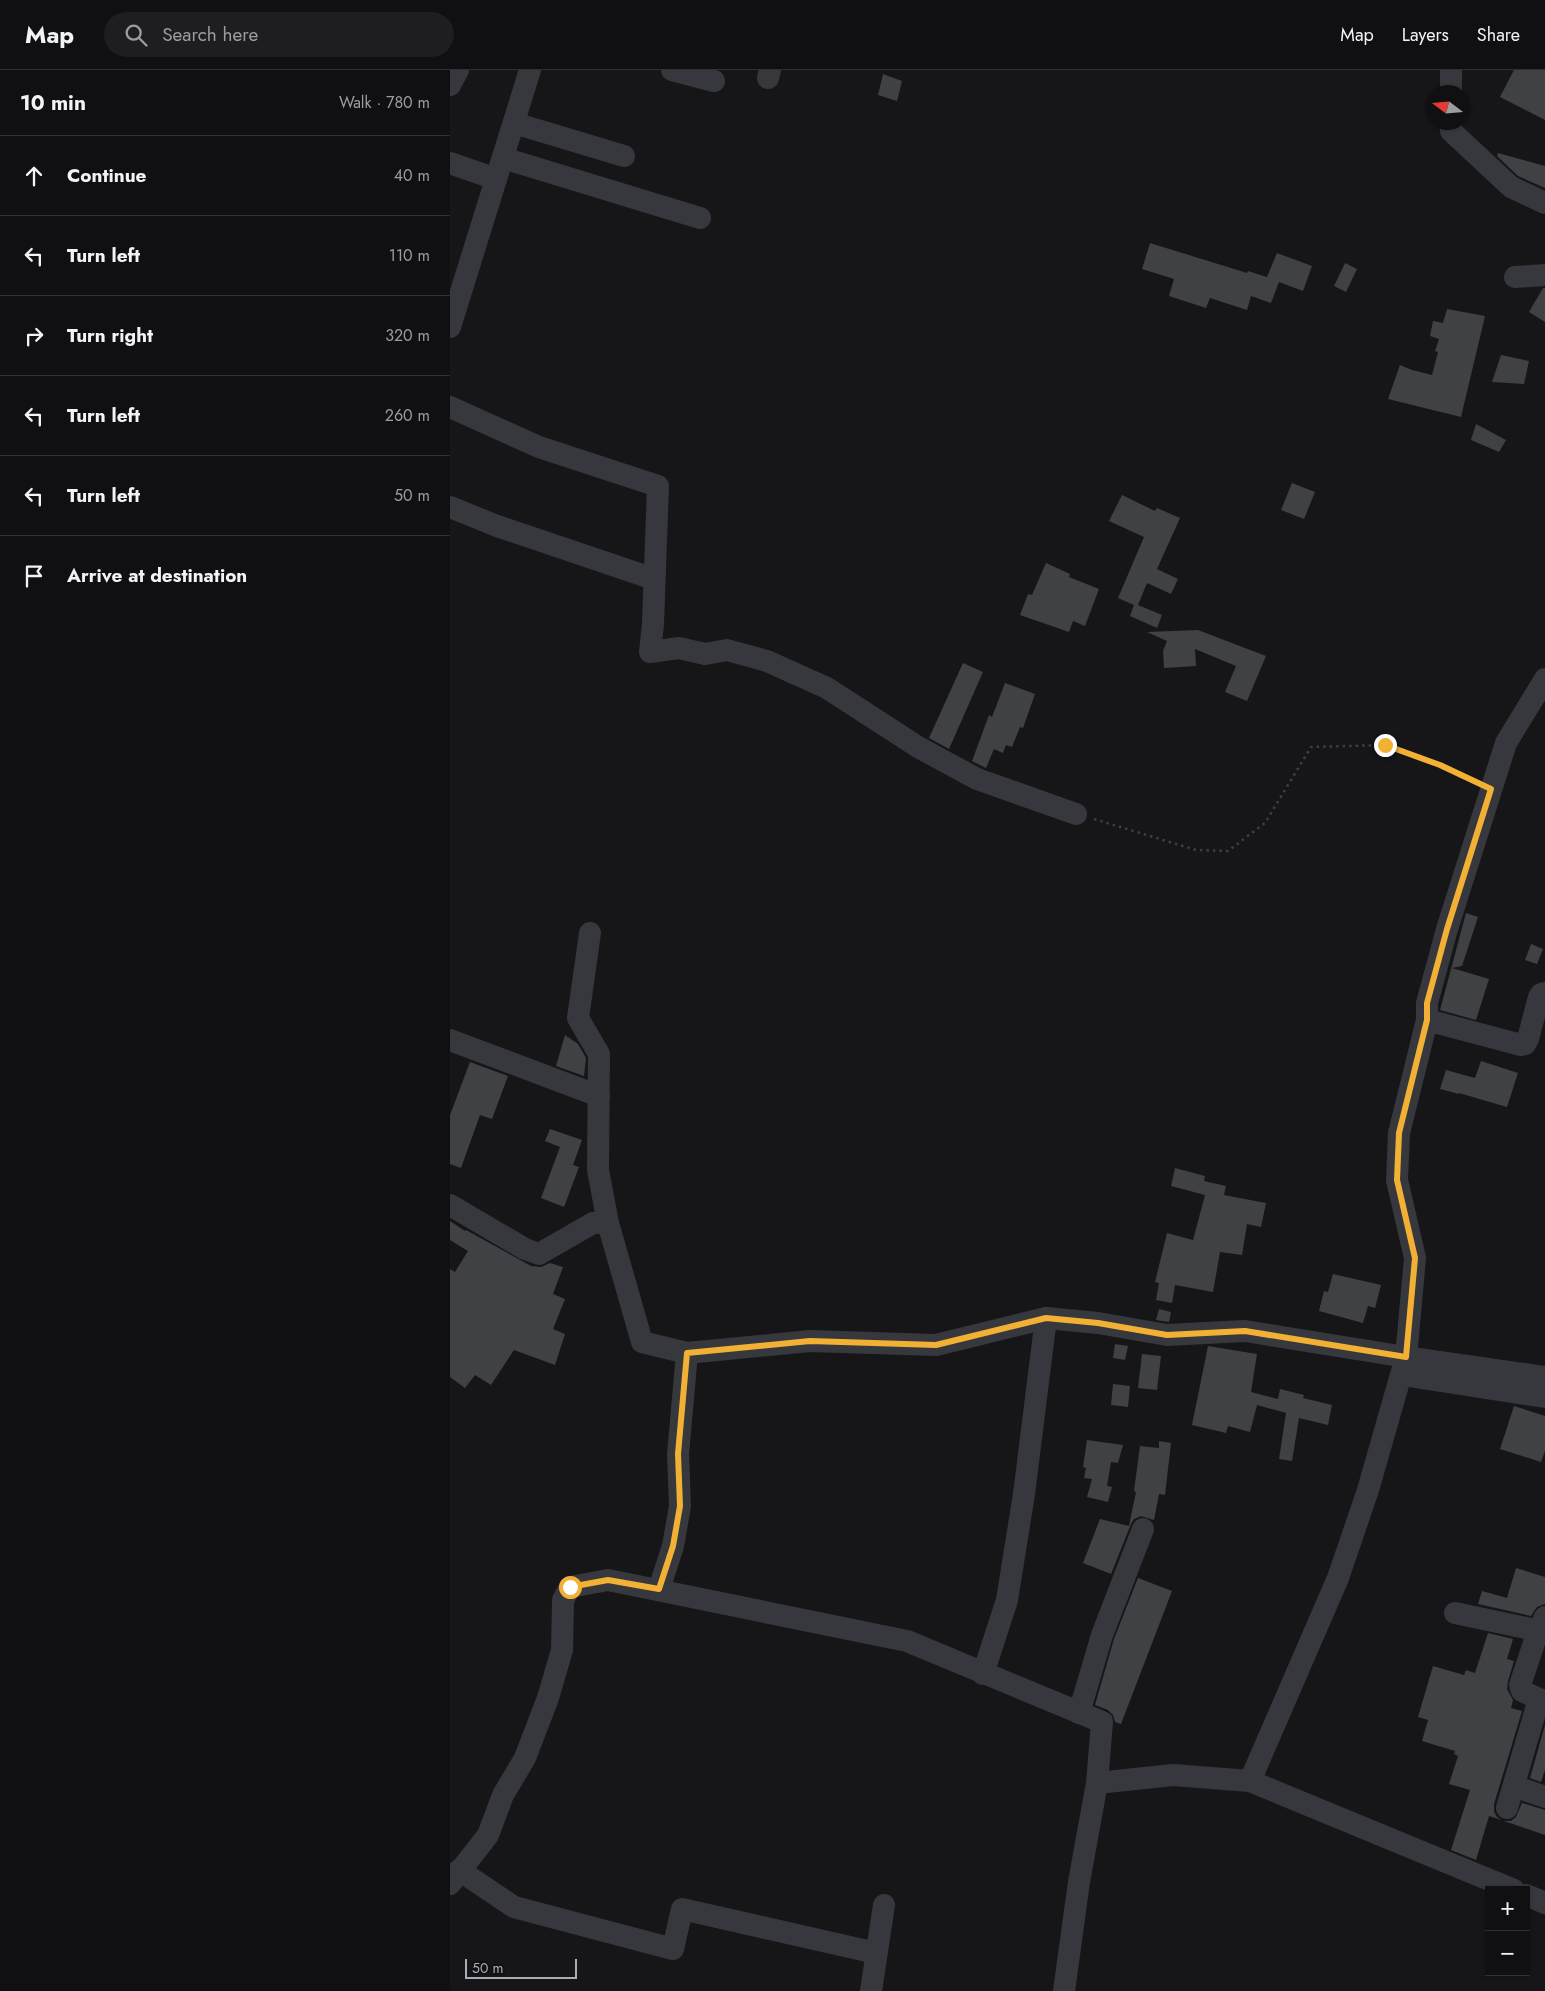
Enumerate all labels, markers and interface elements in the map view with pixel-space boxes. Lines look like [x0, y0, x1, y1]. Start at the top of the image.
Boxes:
search box [104, 12, 454, 57]
text: Map [25, 17, 74, 52]
icon: search [122, 21, 150, 49]
text: Search here [162, 21, 258, 48]
text: Map [1340, 22, 1374, 48]
text: Layers [1402, 22, 1449, 48]
text: Share [1477, 22, 1520, 48]
north arrow [1425, 85, 1470, 130]
text: 10 min [20, 88, 86, 118]
text: Walk · 780 m [339, 91, 430, 114]
icon: ahead [20, 162, 48, 190]
text: Continue [67, 162, 146, 189]
text: 40 m [394, 164, 430, 187]
icon: left [20, 242, 48, 270]
text: Turn left [67, 242, 140, 269]
text: 110 m [389, 244, 430, 267]
icon: right [20, 322, 48, 350]
text: Turn right [67, 322, 153, 349]
text: 320 m [385, 324, 430, 347]
icon: left [20, 402, 48, 430]
text: Turn left [67, 402, 140, 429]
text: 260 m [385, 404, 430, 427]
icon: left [20, 482, 48, 510]
text: Turn left [67, 482, 140, 509]
text: 50 m [394, 484, 430, 507]
icon: arrive [20, 562, 48, 590]
text: Arrive at destination [67, 562, 247, 589]
route end [1374, 734, 1397, 757]
route start [559, 1576, 582, 1599]
map controls [1485, 1886, 1530, 1976]
button: + [1485, 1886, 1530, 1931]
button: − [1485, 1931, 1530, 1976]
scale bar [465, 1956, 578, 1979]
text: 50 m [472, 1958, 503, 1978]

